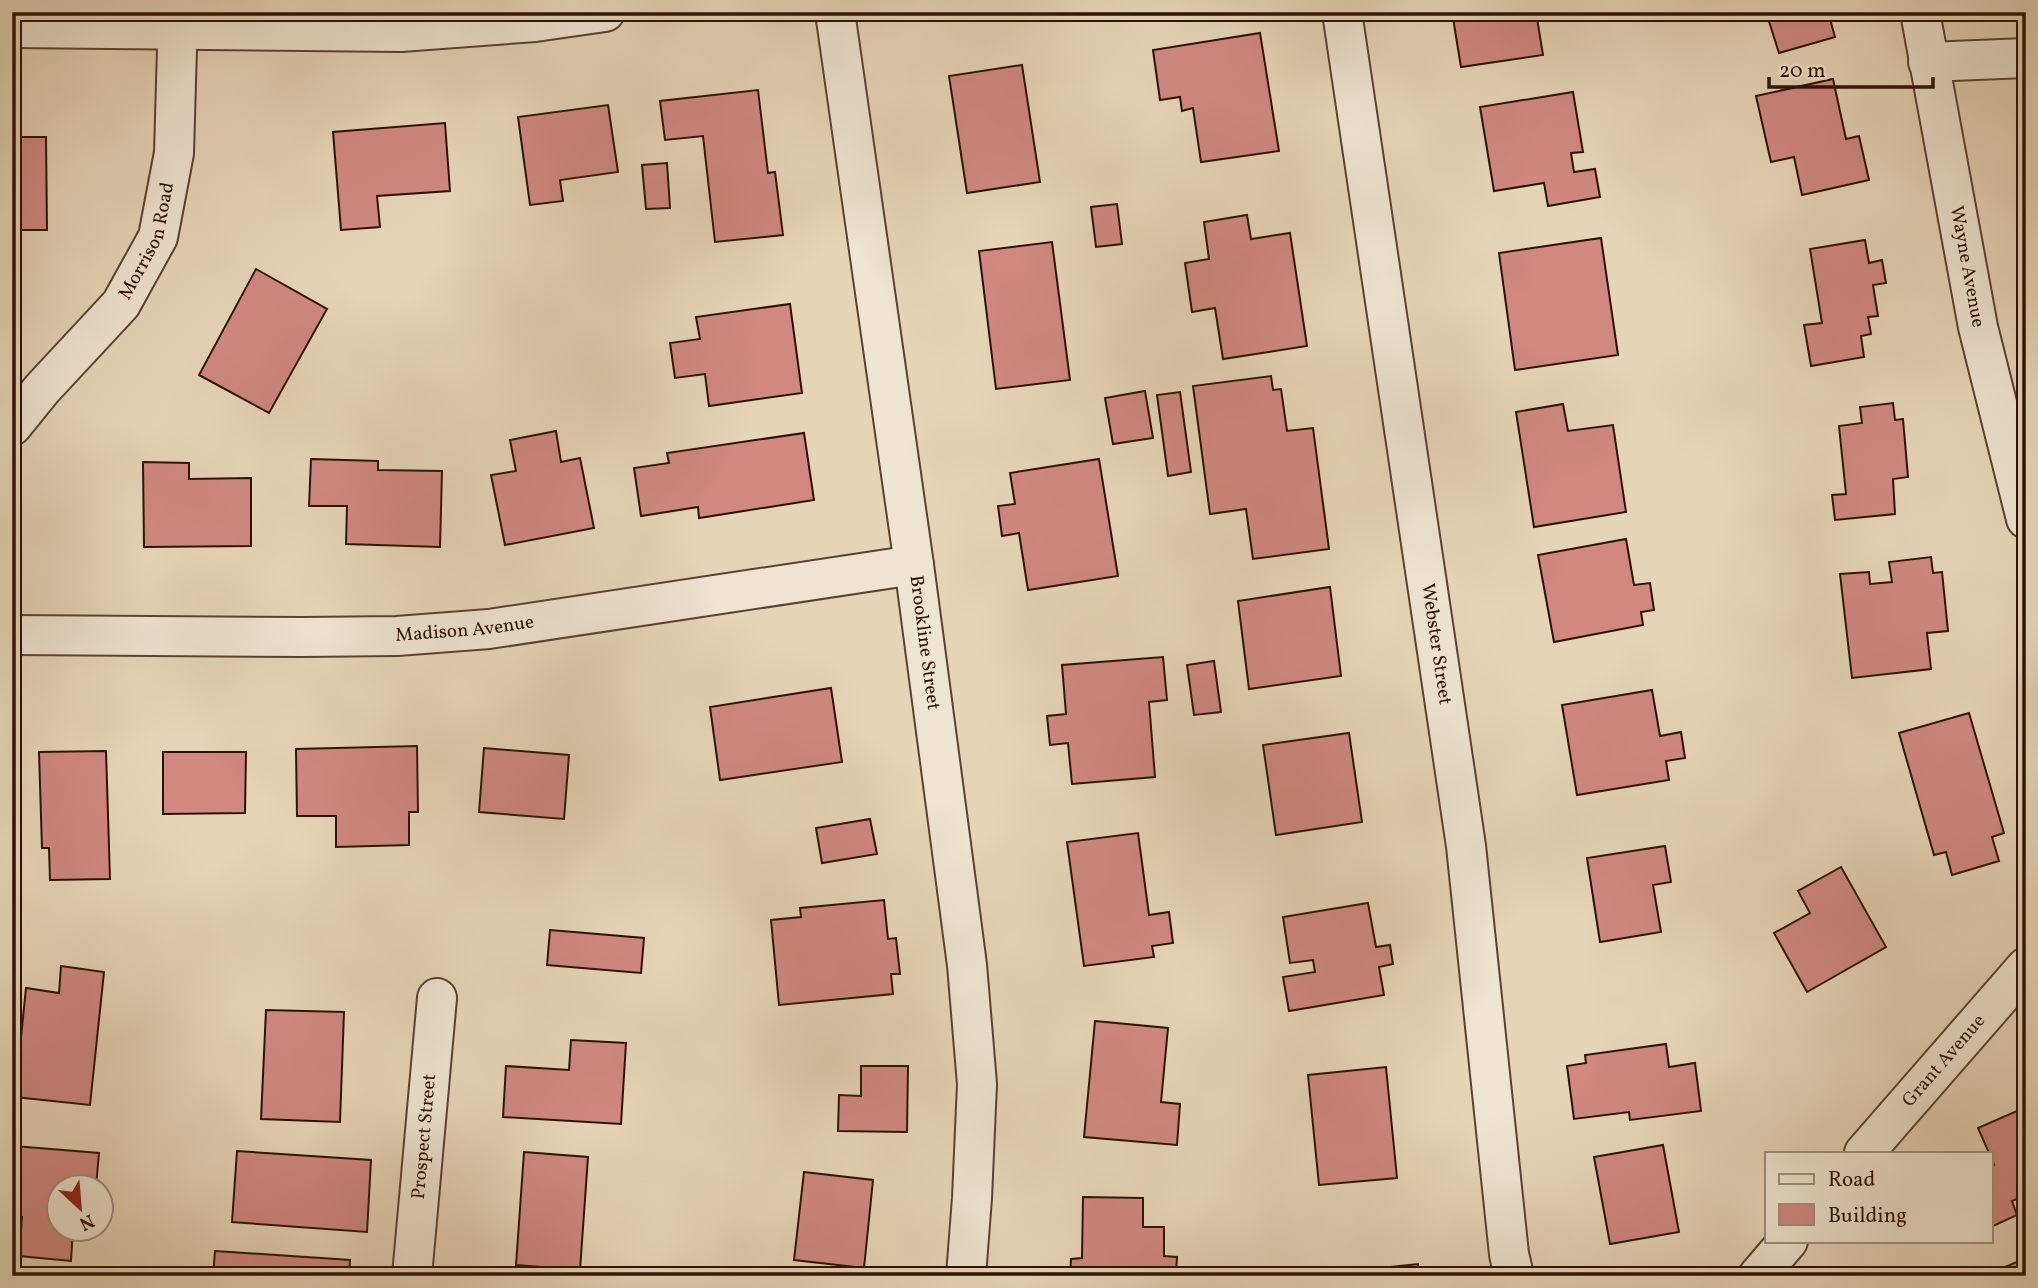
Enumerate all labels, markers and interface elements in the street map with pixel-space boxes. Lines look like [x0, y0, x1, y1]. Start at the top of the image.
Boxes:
scale bar [1769, 46, 1933, 90]
text: 20 m [1779, 57, 1825, 86]
street label: Morrison Road [113, 180, 181, 304]
street label: Wayne Avenue [1943, 204, 1991, 330]
street label: Brookline Street [903, 574, 946, 712]
street label: Webster Street [1414, 582, 1458, 707]
street label: Madison Avenue [394, 609, 536, 649]
street label: Grant Avenue [1896, 1009, 1992, 1113]
street label: Prospect Street [406, 1072, 443, 1200]
legend [1765, 1152, 1993, 1242]
text: Road [1828, 1166, 1875, 1195]
north arrow [46, 1172, 116, 1242]
text: Building [1828, 1202, 1907, 1231]
text: N [74, 1207, 98, 1236]

